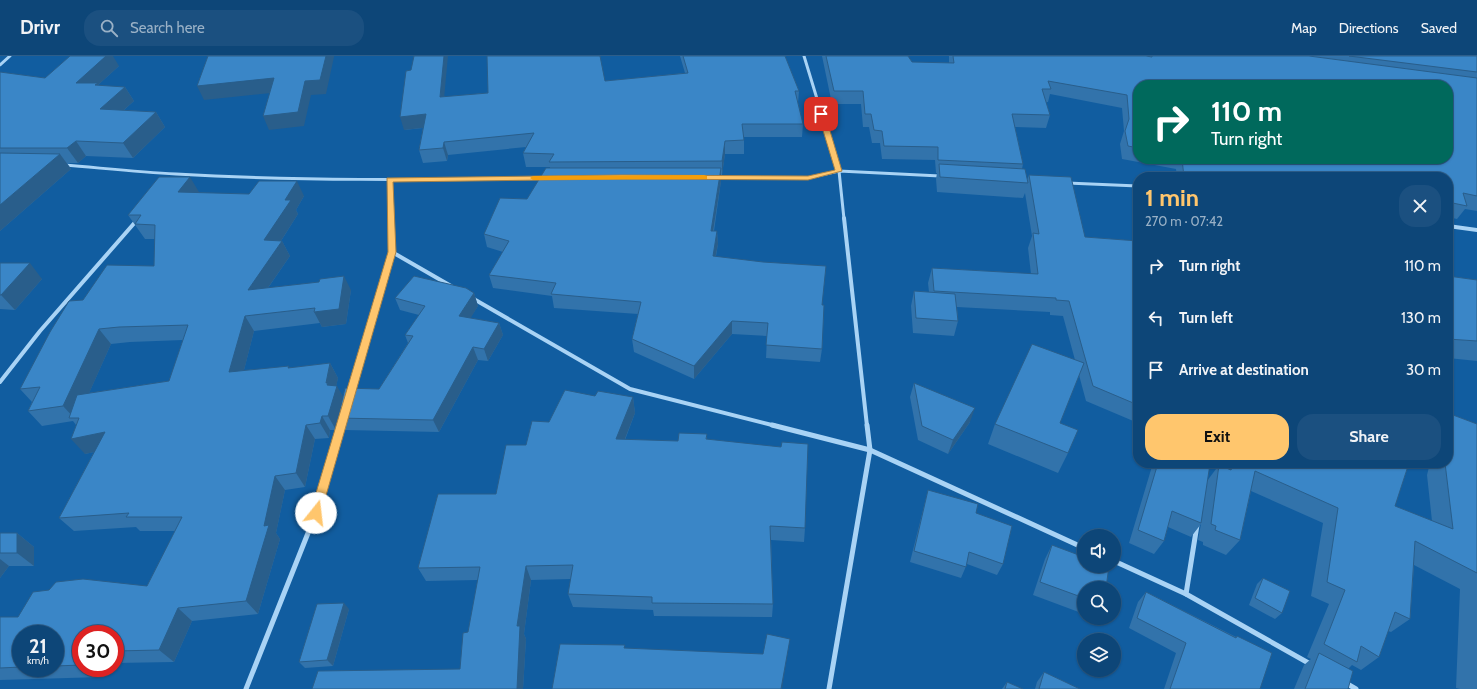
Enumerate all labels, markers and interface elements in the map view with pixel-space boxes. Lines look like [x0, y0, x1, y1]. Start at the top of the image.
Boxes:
search box [84, 10, 364, 46]
text: Drivr [20, 16, 60, 39]
icon: search [98, 17, 120, 39]
text: Search here [130, 19, 205, 37]
text: Map [1291, 19, 1317, 37]
text: Directions [1339, 19, 1399, 37]
text: Saved [1421, 19, 1457, 37]
text: 110 m [1211, 94, 1282, 128]
icon: right [1145, 96, 1197, 148]
pin [804, 97, 838, 131]
icon: arrive [810, 103, 832, 125]
text: Turn right [1211, 128, 1282, 150]
text: 1 min [1145, 183, 1199, 212]
button: close [1399, 185, 1441, 227]
text: 270 m · 07:42 [1145, 213, 1223, 229]
icon: right [1145, 255, 1167, 277]
text: Turn right [1179, 257, 1240, 275]
text: 110 m [1404, 257, 1441, 275]
icon: left [1145, 307, 1167, 329]
text: Turn left [1179, 309, 1233, 327]
text: 130 m [1401, 309, 1441, 327]
icon: arrive [1145, 359, 1167, 381]
text: Arrive at destination [1179, 361, 1309, 379]
text: 30 m [1406, 361, 1441, 379]
button: Exit [1145, 414, 1289, 460]
button: Share [1297, 414, 1441, 460]
position arrow [295, 492, 337, 534]
map controls [1077, 529, 1121, 677]
button: sound [1077, 529, 1121, 573]
button: search [1077, 581, 1121, 625]
speed limit sign: 30 [72, 625, 124, 677]
button: layers [1077, 633, 1121, 677]
text: 21 [29, 634, 47, 658]
text: km/h [27, 654, 49, 667]

